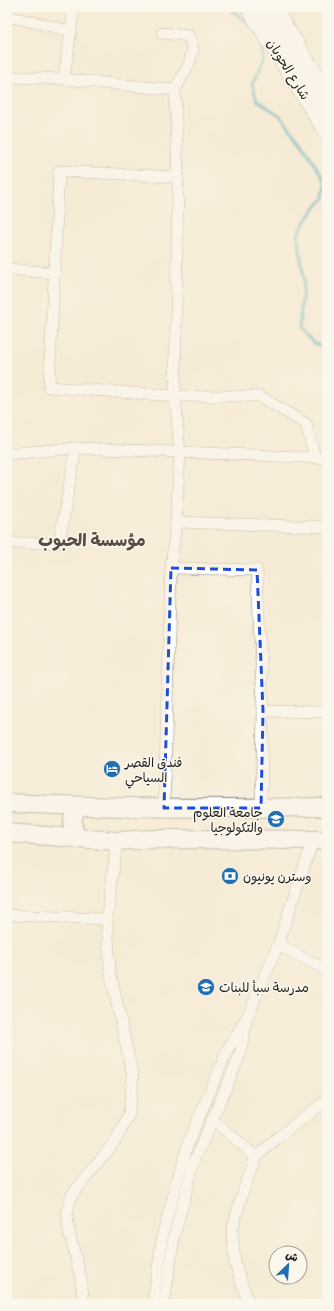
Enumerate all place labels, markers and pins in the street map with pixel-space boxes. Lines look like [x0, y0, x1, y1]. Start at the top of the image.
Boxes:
place label: فندق القصر السياحي [124, 755, 182, 789]
hotel icon: فندق القصر السياحي [102, 759, 122, 779]
place label: جامعة العلوم والتكولوجيا [193, 805, 263, 836]
school or university icon: جامعة العلوم والتكولوجيا [266, 809, 286, 829]
bank icon: وسترن يونيون [220, 866, 240, 886]
place label: وسترن يونيون [243, 869, 311, 885]
school or university icon: مدرسة سبأ للبنات [196, 977, 216, 997]
place label: مدرسة سبأ للبنات [219, 980, 309, 996]

